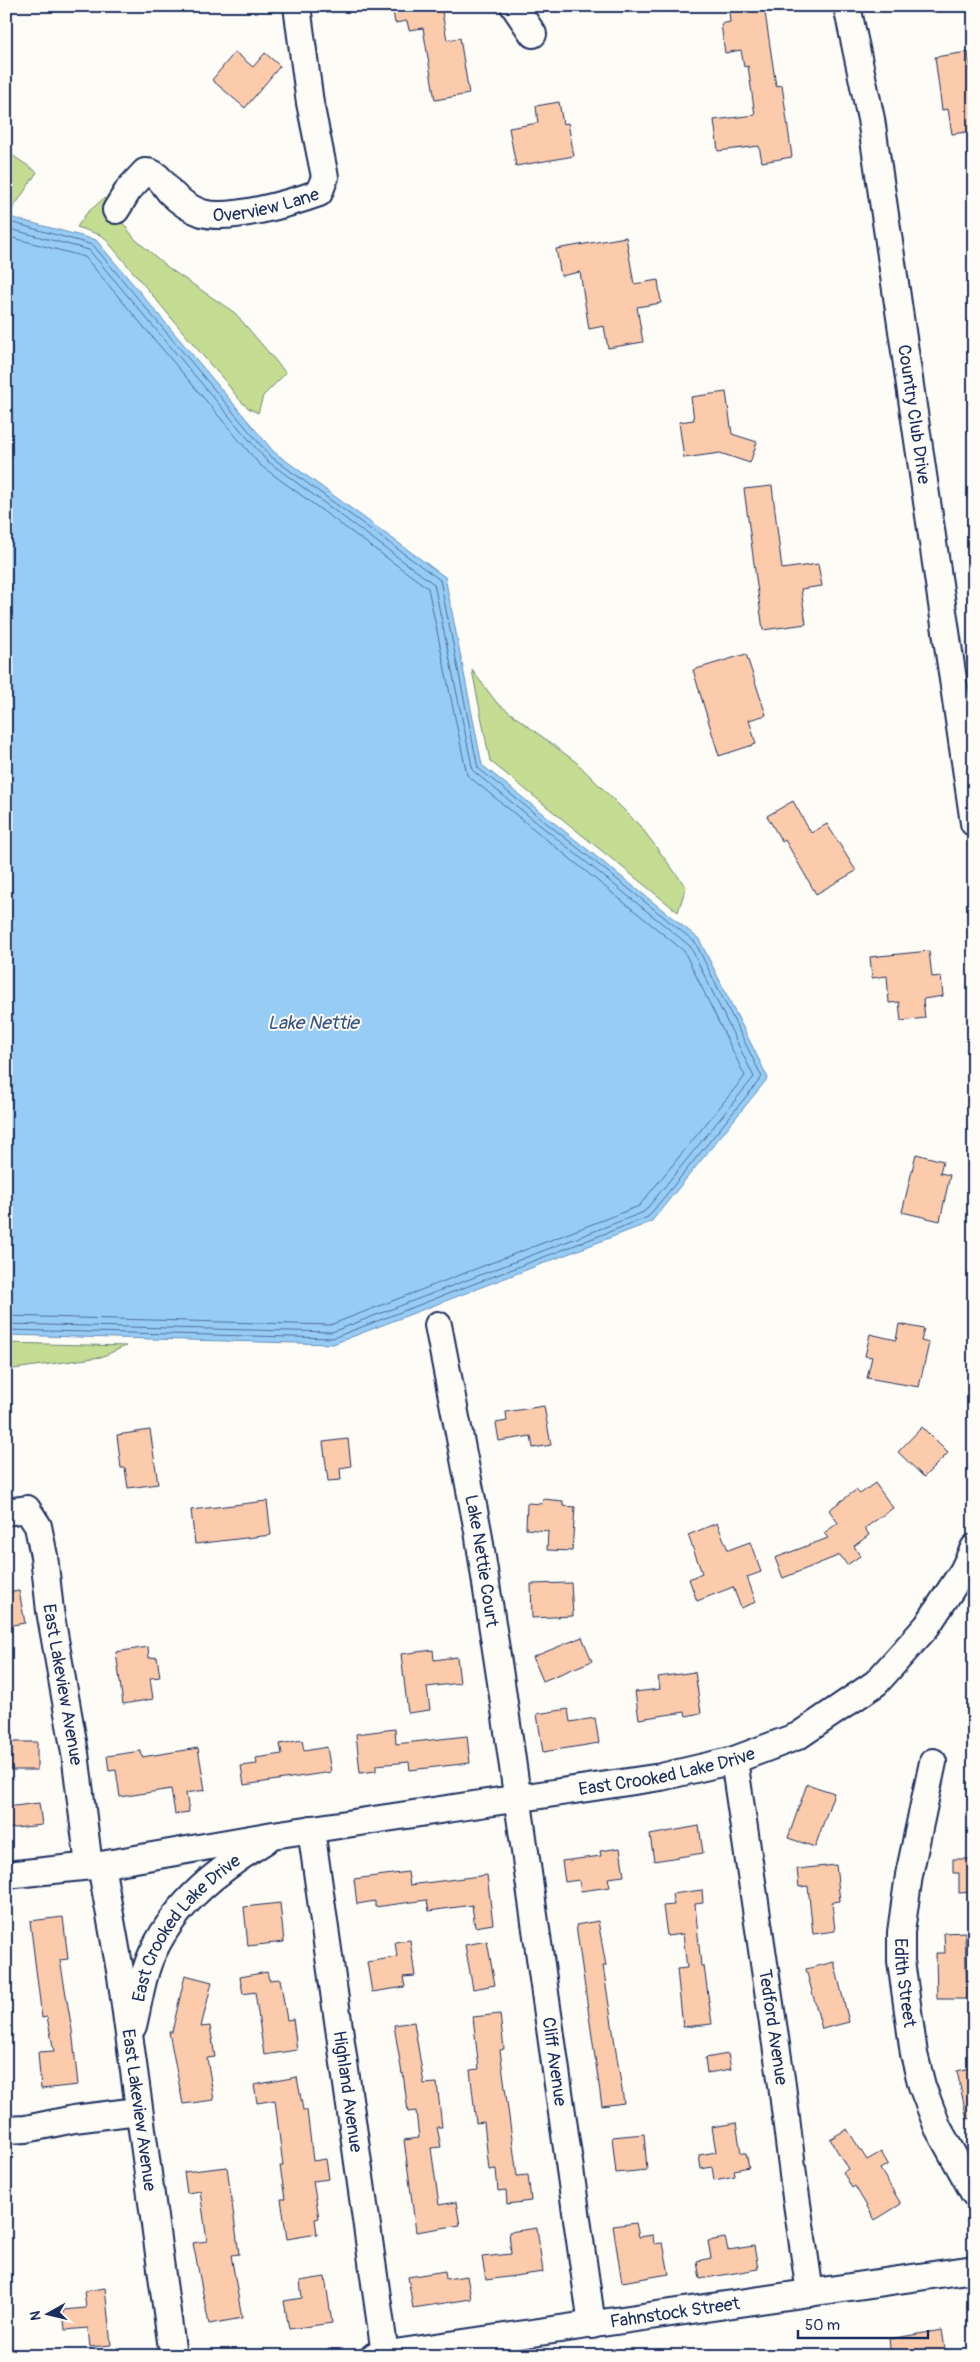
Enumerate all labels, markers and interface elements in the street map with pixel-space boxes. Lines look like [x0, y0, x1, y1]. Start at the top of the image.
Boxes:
street label: Overview Lane [212, 182, 322, 227]
street label: Country Club Drive [893, 343, 936, 486]
water label: Lake Nettie [267, 1011, 360, 1035]
street label: Lake Nettie Court [460, 1493, 504, 1629]
street label: East Lakeview Avenue [38, 1603, 88, 1767]
street label: East Crooked Lake Drive [577, 1742, 758, 1801]
street label: East Crooked Lake Drive [127, 1849, 245, 2004]
street label: Edith Street [889, 1938, 922, 2030]
street label: Tedford Avenue [754, 1968, 793, 2087]
street label: Cliff Avenue [537, 2016, 572, 2108]
street label: East Lakeview Avenue [117, 2027, 162, 2193]
street label: Highland Avenue [328, 2029, 368, 2154]
north arrow [22, 2290, 72, 2340]
street label: Fahnstock Street [608, 2292, 742, 2333]
scale bar [798, 2307, 928, 2339]
text: N [27, 2310, 45, 2322]
text: 50 m [805, 2316, 840, 2335]

